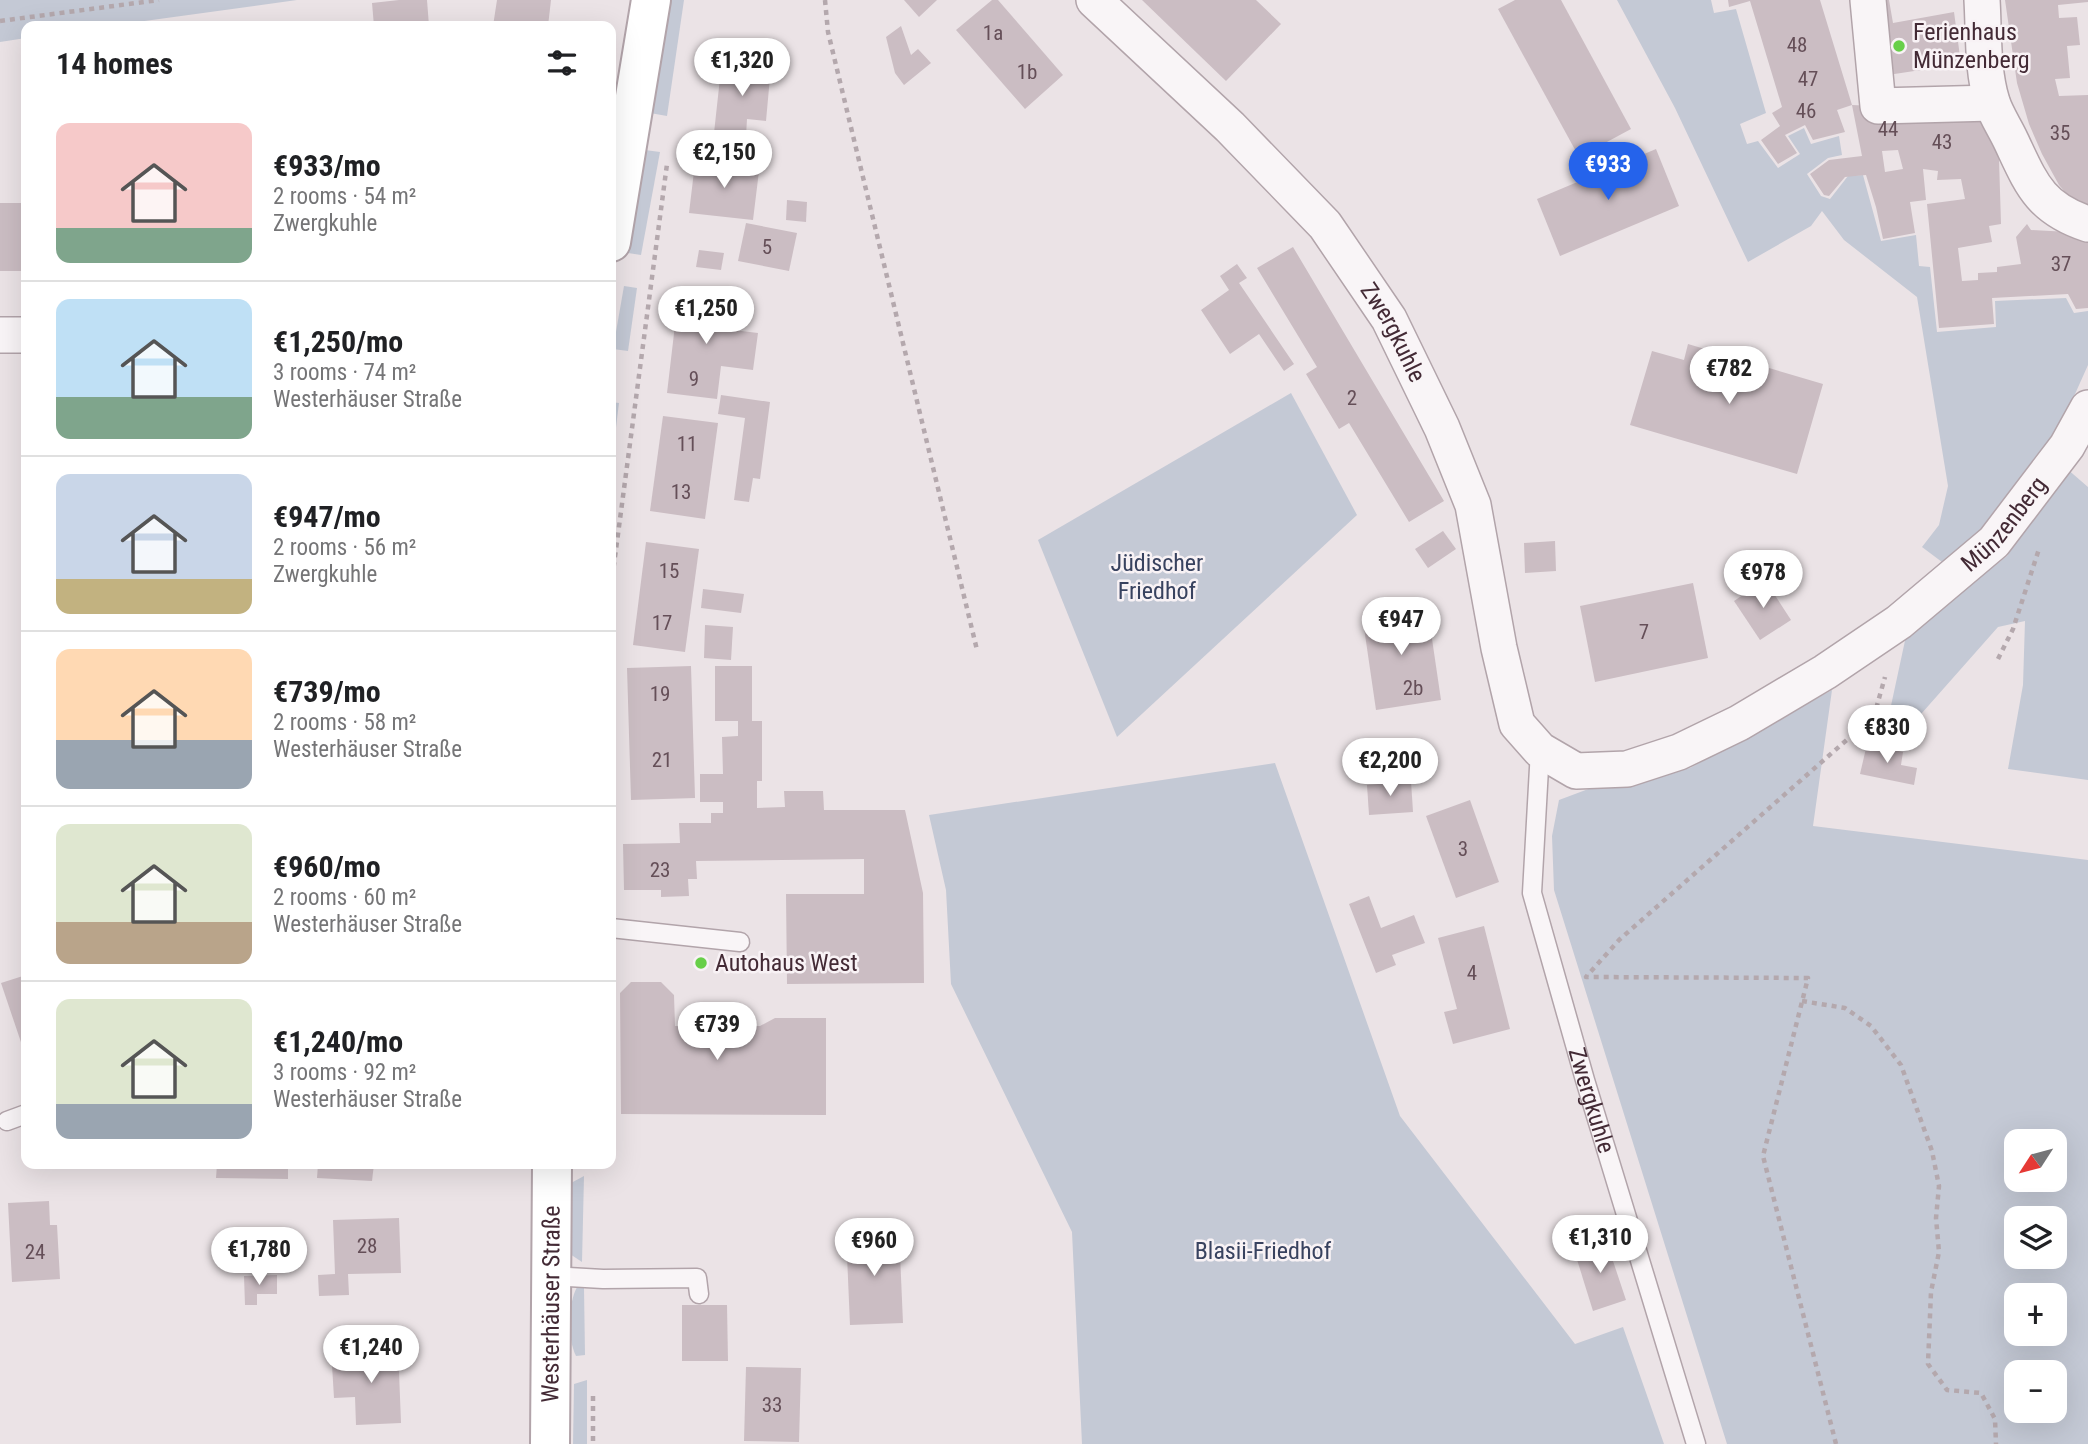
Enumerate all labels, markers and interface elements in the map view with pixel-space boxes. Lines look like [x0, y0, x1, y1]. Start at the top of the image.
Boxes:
place label: Ferienhaus Münzenberg [1913, 18, 2030, 74]
house number: 1a [983, 21, 1003, 45]
house number: 48 [1787, 33, 1807, 57]
pin: €1,320 [685, 38, 799, 98]
marker: Ferienhaus Münzenberg [1891, 38, 1907, 54]
icon: filters [543, 44, 581, 82]
text: 14 homes [56, 46, 173, 81]
text: €1,320 [710, 47, 774, 74]
house number: 1b [1017, 60, 1037, 84]
house number: 47 [1798, 67, 1818, 91]
house number: 46 [1796, 99, 1816, 123]
house number: 44 [1878, 117, 1898, 141]
house number: 35 [2050, 121, 2070, 145]
pin: €2,150 [667, 130, 781, 190]
house number: 43 [1932, 130, 1952, 154]
text: €2,150 [692, 139, 756, 166]
pin: €933 [1567, 142, 1649, 202]
text: €933/mo [273, 148, 381, 183]
icon: home [112, 151, 196, 235]
text: €933 [1585, 151, 1631, 178]
text: 2 rooms · 54 m² [273, 183, 416, 210]
text: Zwergkuhle [273, 210, 377, 237]
house number: 5 [762, 235, 772, 259]
house number: 37 [2051, 252, 2071, 276]
street label: Zwergkuhle [1355, 277, 1431, 386]
pin: €1,250 [649, 286, 763, 346]
text: €1,250 [674, 295, 738, 322]
text: €1,250/mo [273, 324, 403, 359]
icon: home [112, 327, 196, 411]
pin: €782 [1688, 346, 1770, 406]
text: €782 [1706, 355, 1752, 382]
text: 3 rooms · 74 m² [273, 359, 416, 386]
house number: 9 [689, 367, 699, 391]
text: Westerhäuser Straße [273, 386, 462, 413]
house number: 2 [1347, 386, 1357, 410]
house number: 11 [677, 432, 697, 456]
street label: Münzenberg [1956, 471, 2052, 578]
house number: 13 [671, 480, 691, 504]
text: €947/mo [273, 499, 381, 534]
icon: home [112, 502, 196, 586]
text: 2 rooms · 56 m² [273, 534, 416, 561]
park label: Jüdischer Friedhof [1111, 549, 1203, 605]
pin: €978 [1722, 550, 1804, 610]
house number: 15 [659, 559, 679, 583]
text: €978 [1740, 559, 1786, 586]
text: Zwergkuhle [273, 561, 377, 588]
pin: €947 [1360, 598, 1442, 657]
text: €947 [1378, 606, 1424, 633]
house number: 17 [652, 611, 672, 635]
house number: 7 [1639, 620, 1649, 644]
text: €739/mo [273, 674, 381, 709]
house number: 2b [1403, 676, 1423, 700]
icon: home [112, 677, 196, 761]
house number: 19 [650, 682, 670, 706]
pin: €830 [1846, 706, 1928, 765]
text: 2 rooms · 58 m² [273, 709, 416, 736]
text: €830 [1864, 714, 1910, 741]
text: Westerhäuser Straße [273, 736, 462, 763]
pin: €2,200 [1333, 738, 1447, 798]
text: €2,200 [1358, 747, 1422, 774]
house number: 21 [652, 748, 672, 772]
house number: 3 [1458, 837, 1468, 861]
text: €960/mo [273, 849, 381, 884]
icon: home [112, 852, 196, 936]
house number: 23 [650, 858, 670, 882]
text: 2 rooms · 60 m² [273, 884, 416, 911]
text: Westerhäuser Straße [273, 911, 462, 938]
place label: Autohaus West [715, 949, 858, 977]
marker: Autohaus West [693, 955, 709, 971]
house number: 4 [1467, 961, 1477, 985]
pin: €739 [676, 1002, 758, 1062]
text: €739 [694, 1011, 740, 1038]
text: €1,240/mo [273, 1024, 403, 1059]
icon: home [112, 1027, 196, 1111]
street label: Zwergkuhle [1563, 1044, 1621, 1157]
text: 3 rooms · 92 m² [273, 1059, 416, 1086]
text: Westerhäuser Straße [273, 1086, 462, 1113]
north arrow [2004, 1129, 2067, 1192]
map controls [2004, 1129, 2067, 1423]
street label: Westerhäuser Straße [536, 1205, 566, 1403]
button: layers [2004, 1206, 2067, 1269]
pin: €1,310 [1543, 1216, 1657, 1275]
pin: €960 [833, 1218, 915, 1278]
text: €1,310 [1568, 1224, 1632, 1251]
text: €960 [851, 1227, 897, 1254]
pin: €1,780 [202, 1228, 316, 1287]
house number: 28 [357, 1234, 377, 1258]
text: €1,780 [227, 1236, 291, 1263]
park label: Blasii-Friedhof [1195, 1237, 1332, 1265]
house number: 24 [25, 1240, 45, 1264]
button: + [2004, 1283, 2067, 1346]
pin: €1,240 [314, 1326, 428, 1385]
text: €1,240 [339, 1334, 403, 1361]
button: − [2004, 1360, 2067, 1423]
house number: 33 [762, 1393, 782, 1417]

